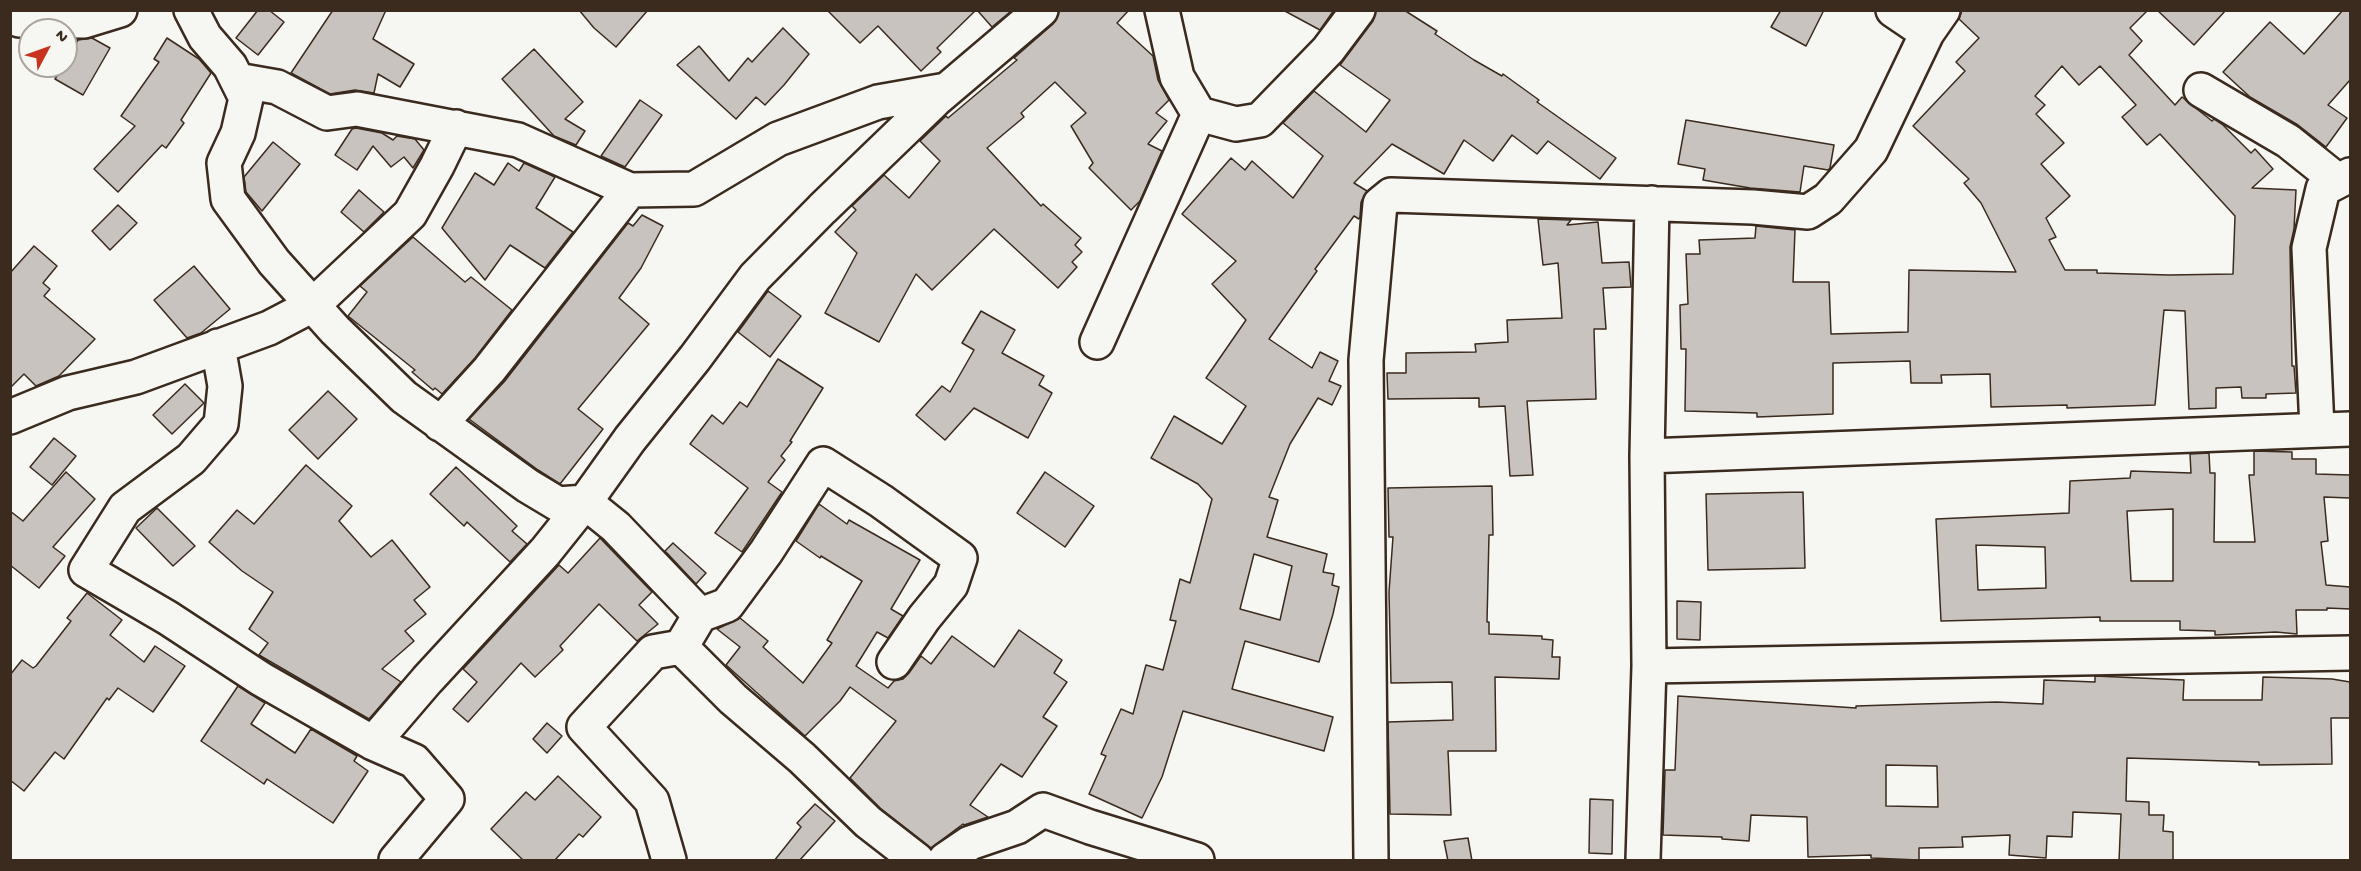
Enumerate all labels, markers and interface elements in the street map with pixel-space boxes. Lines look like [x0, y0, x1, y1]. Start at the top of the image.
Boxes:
north arrow [18, 18, 78, 78]
text: N [50, 27, 71, 47]

